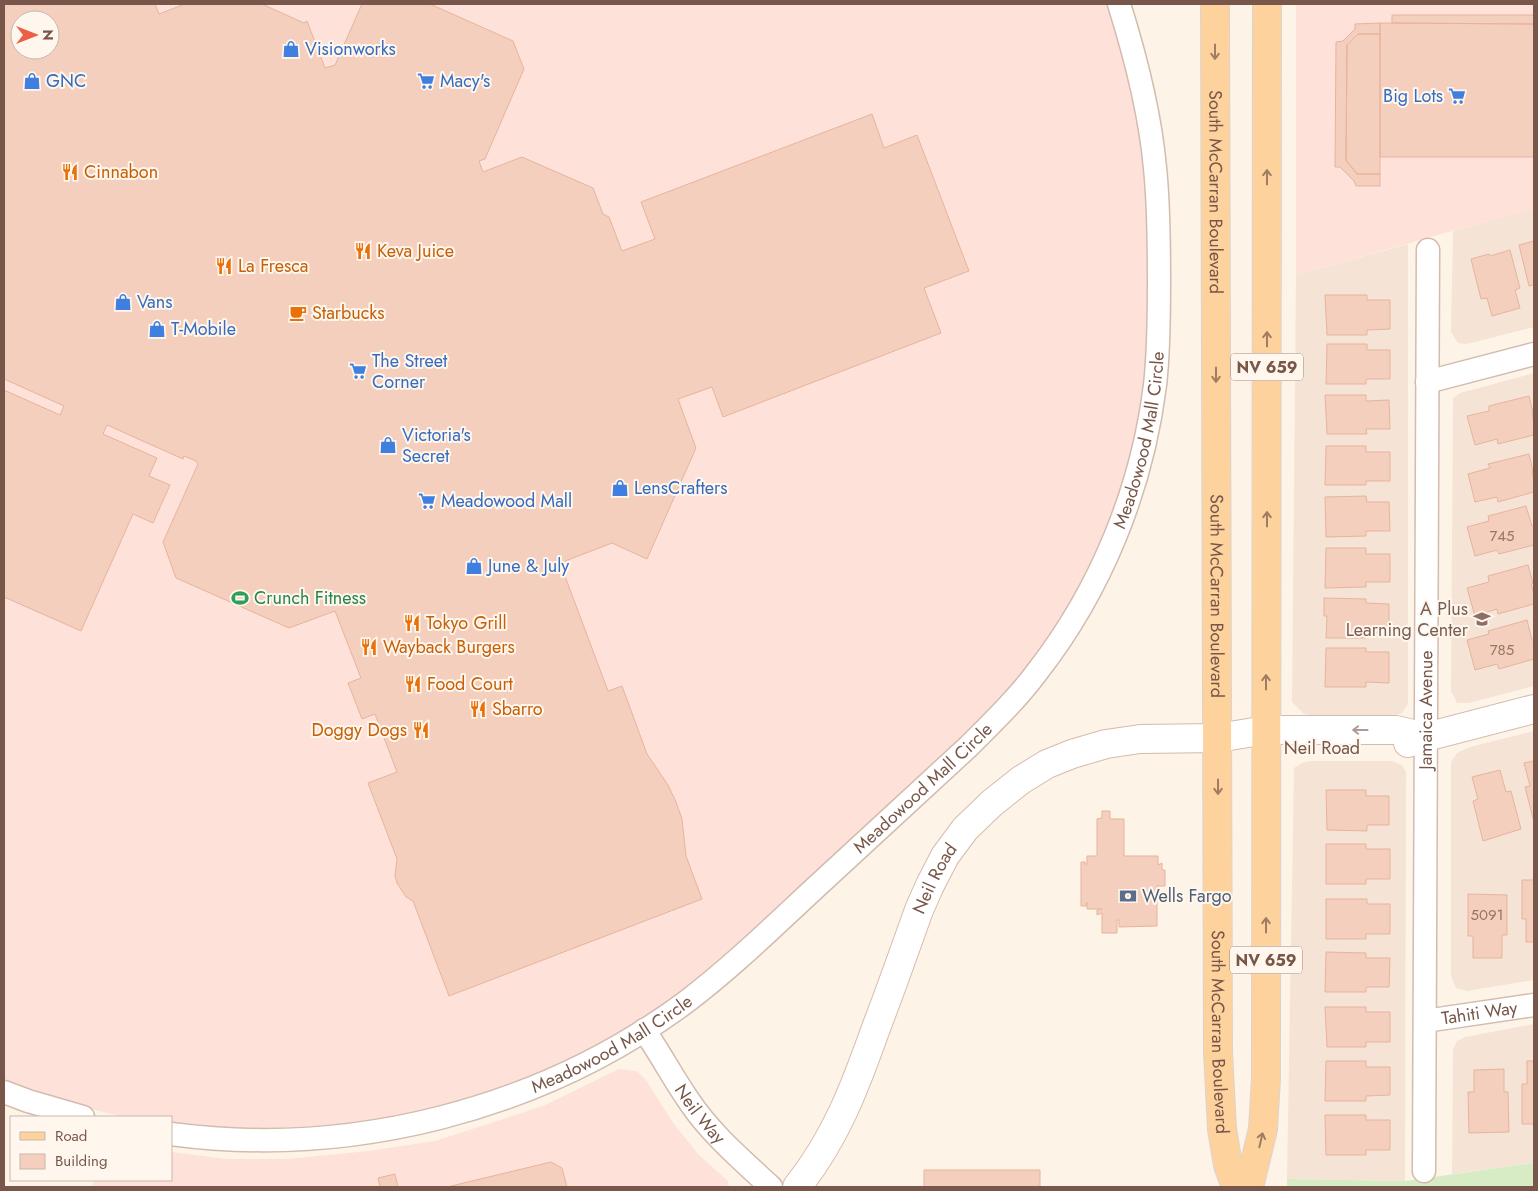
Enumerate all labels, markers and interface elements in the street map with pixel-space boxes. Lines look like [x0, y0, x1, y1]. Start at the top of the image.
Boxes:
north arrow [10, 10, 60, 60]
text: N [38, 29, 58, 41]
place label: Visionworks [305, 36, 396, 62]
shop icon: Visionworks [281, 39, 301, 59]
one-way arrow [1210, 44, 1220, 60]
place label: GNC [46, 68, 86, 94]
place label: Macy's [440, 68, 490, 94]
shop icon: GNC [22, 71, 42, 91]
supermarket icon: Macy's [416, 71, 436, 91]
place label: Big Lots [1383, 83, 1443, 109]
supermarket icon: Big Lots [1447, 86, 1467, 106]
street label: South McCarran Boulevard [1202, 90, 1229, 294]
place label: Cinnabon [84, 159, 158, 185]
restaurant icon: Cinnabon [60, 162, 80, 182]
one-way arrow [1262, 169, 1272, 185]
place label: Keva Juice [377, 238, 454, 264]
restaurant icon: Keva Juice [353, 241, 373, 261]
place label: La Fresca [238, 253, 309, 279]
restaurant icon: La Fresca [214, 256, 234, 276]
place label: Vans [137, 289, 172, 315]
shop icon: Vans [113, 292, 133, 312]
place label: Starbucks [312, 300, 385, 326]
cafe icon: Starbucks [288, 303, 308, 323]
place label: T-Mobile [171, 316, 236, 342]
shop icon: T-Mobile [147, 319, 167, 339]
one-way arrow [1262, 331, 1272, 348]
place label: The Street Corner [372, 348, 448, 395]
street label: Meadowood Mall Circle [1107, 350, 1171, 532]
road number: NV 659 [1231, 354, 1303, 381]
supermarket icon: The Street Corner [348, 361, 368, 381]
one-way arrow [1211, 366, 1221, 382]
place label: Victoria's Secret [402, 422, 471, 469]
shop icon: Victoria's Secret [378, 435, 398, 455]
place label: LensCrafters [634, 475, 727, 501]
shop icon: LensCrafters [610, 478, 630, 498]
place label: Meadowood Mall [441, 488, 572, 514]
supermarket icon: Meadowood Mall [417, 491, 437, 511]
street label: South McCarran Boulevard [1203, 494, 1230, 698]
one-way arrow [1262, 511, 1272, 528]
house number: 745 [1489, 525, 1515, 547]
place label: June & July [486, 553, 569, 579]
shop icon: June & July [464, 556, 484, 576]
place label: Crunch Fitness [254, 585, 366, 611]
sports icon: Crunch Fitness [230, 588, 250, 608]
place label: A Plus Learning Center [1346, 596, 1469, 643]
school or university icon: A Plus Learning Center [1472, 609, 1492, 629]
place label: Tokyo Grill [426, 610, 507, 636]
restaurant icon: Tokyo Grill [402, 613, 422, 633]
place label: Wayback Burgers [383, 634, 515, 660]
restaurant icon: Wayback Burgers [359, 637, 379, 657]
house number: 785 [1490, 639, 1514, 661]
street label: Jamaica Avenue [1413, 650, 1439, 772]
place label: Food Court [427, 671, 514, 697]
restaurant icon: Food Court [403, 674, 423, 694]
one-way arrow [1261, 674, 1271, 690]
place label: Sbarro [492, 696, 543, 722]
restaurant icon: Sbarro [468, 699, 488, 719]
place label: Doggy Dogs [312, 717, 407, 743]
street label: Meadowood Mall Circle [847, 717, 998, 859]
restaurant icon: Doggy Dogs [411, 720, 431, 740]
one-way arrow [1353, 725, 1369, 735]
street label: Neil Road [1284, 735, 1360, 761]
one-way arrow [1213, 778, 1223, 795]
street label: Neil Road [906, 838, 963, 918]
place label: Wells Fargo [1142, 883, 1232, 909]
bank icon: Wells Fargo [1118, 886, 1138, 906]
house number: 5091 [1471, 904, 1503, 926]
one-way arrow [1261, 918, 1271, 934]
street label: South McCarran Boulevard [1205, 930, 1235, 1135]
road number: NV 659 [1230, 946, 1302, 974]
street label: Meadowood Mall Circle [527, 989, 698, 1100]
street label: Tahiti Way [1440, 995, 1519, 1031]
street label: Neil Way [668, 1079, 732, 1150]
legend [10, 1116, 172, 1181]
text: Road [55, 1125, 87, 1147]
one-way arrow [1257, 1132, 1266, 1148]
text: Building [55, 1150, 107, 1172]

